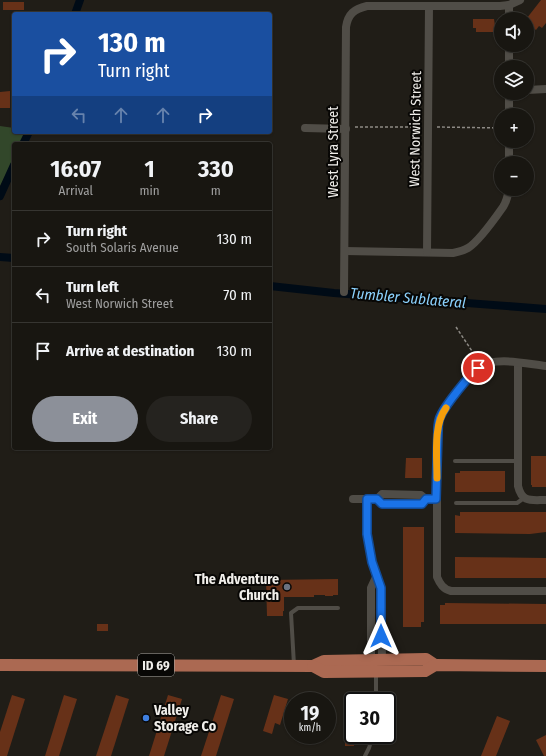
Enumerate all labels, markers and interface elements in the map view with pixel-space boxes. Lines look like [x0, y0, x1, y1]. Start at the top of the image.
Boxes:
map controls [494, 12, 534, 196]
button: sound [494, 12, 534, 52]
text: 130 m [98, 26, 166, 59]
icon: right [32, 28, 84, 80]
text: Turn right [98, 60, 170, 82]
button: layers [494, 60, 534, 100]
street label: West Norwich Street [406, 71, 425, 187]
icon: left [68, 104, 90, 126]
icon: ahead [110, 104, 132, 126]
icon: ahead [152, 104, 174, 126]
icon: right [194, 104, 216, 126]
street label: West Lyra Street [325, 106, 342, 198]
button: + [494, 108, 534, 148]
text: 16:07 [50, 155, 101, 183]
text: 1 [145, 155, 155, 183]
text: 330 [198, 155, 234, 183]
button: − [494, 156, 534, 196]
text: Arrival [59, 183, 93, 198]
text: min [140, 183, 160, 198]
text: m [211, 183, 221, 198]
text: Turn right [66, 222, 127, 240]
icon: right [32, 228, 54, 250]
text: 130 m [217, 230, 252, 248]
text: South Solaris Avenue [66, 240, 179, 255]
text: Turn left [66, 278, 119, 296]
icon: left [32, 284, 54, 306]
water label: Tumbler Sublateral [349, 284, 467, 312]
text: 70 m [223, 286, 252, 304]
text: West Norwich Street [66, 296, 173, 311]
icon: arrive [32, 340, 54, 362]
text: Arrive at destination [66, 342, 194, 360]
text: 130 m [217, 342, 252, 360]
pin [461, 351, 495, 385]
icon: arrive [467, 357, 489, 379]
button: Exit [32, 396, 138, 442]
button: Share [146, 396, 252, 442]
place label: The Adventure Church [195, 571, 279, 604]
marker: The Adventure Church [282, 582, 292, 592]
position arrow [360, 615, 402, 657]
road number: ID 69 [138, 654, 174, 676]
speed limit sign: 30 [344, 692, 396, 744]
text: 19 [301, 701, 319, 725]
place label: Valley Storage Co [153, 702, 217, 735]
marker: Valley Storage Co [141, 713, 151, 723]
text: km/h [299, 722, 321, 734]

